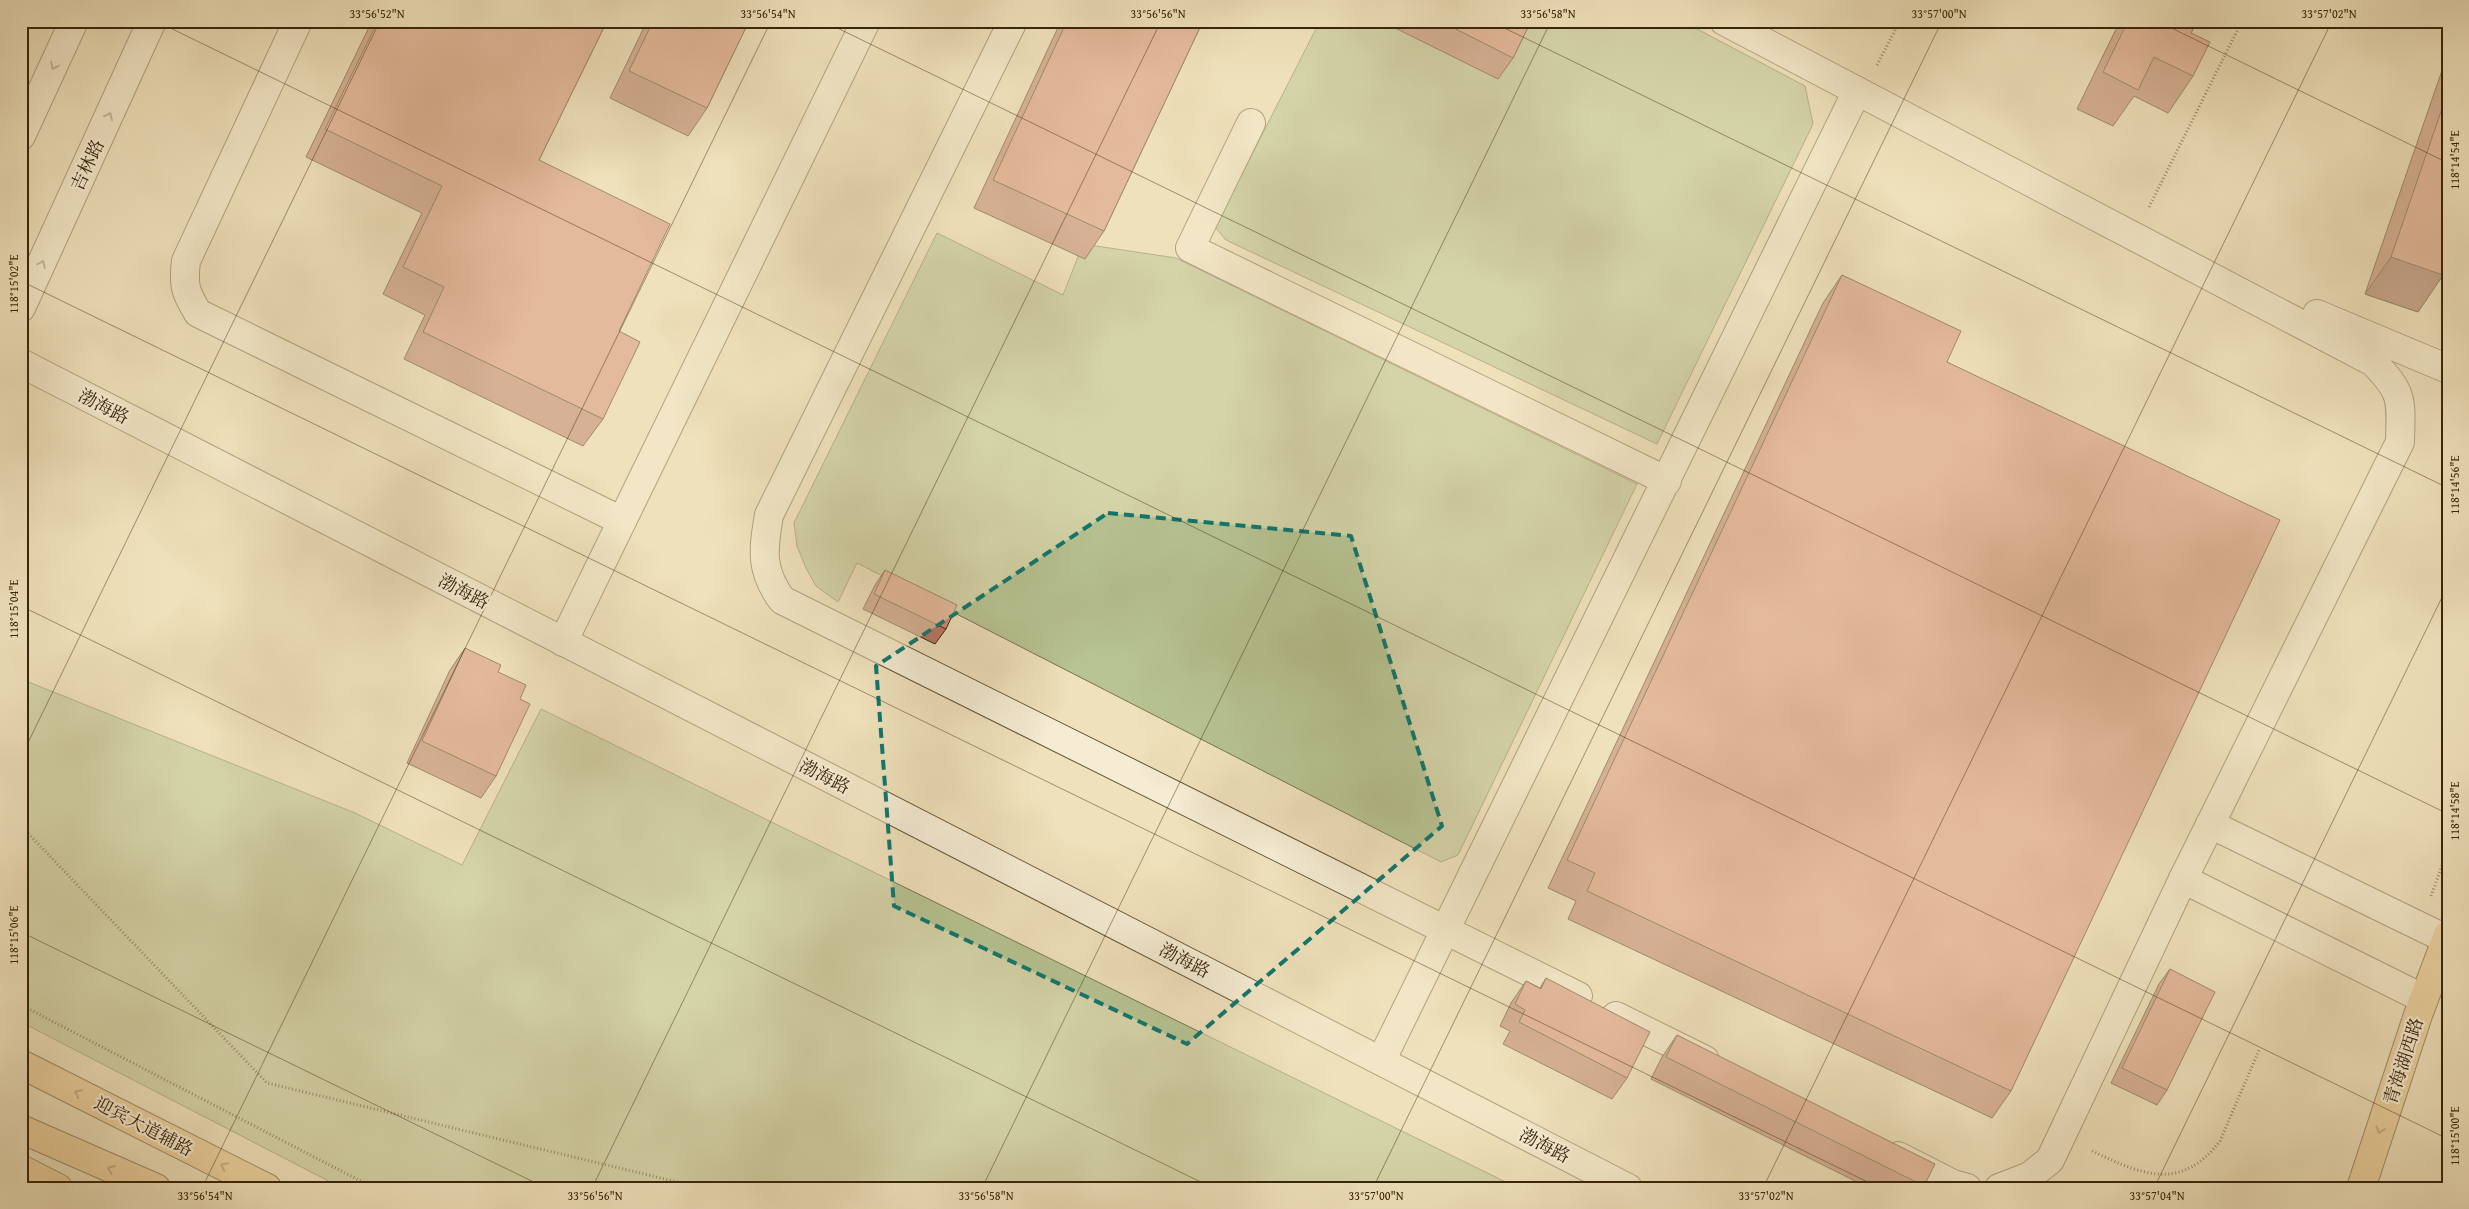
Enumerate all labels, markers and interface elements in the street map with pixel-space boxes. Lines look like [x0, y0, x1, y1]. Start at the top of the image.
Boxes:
text: 33°56'52"N [349, 5, 405, 22]
text: 33°56'54"N [740, 5, 796, 22]
text: 33°56'56"N [1130, 5, 1186, 22]
text: 33°56'58"N [1520, 5, 1576, 22]
text: 33°57'00"N [1911, 5, 1967, 22]
text: 33°57'02"N [2301, 5, 2357, 22]
one-way arrow [50, 60, 60, 69]
one-way arrow [103, 112, 113, 121]
text: 118°14'54"E [2446, 130, 2463, 190]
street label: 吉林路 [63, 135, 111, 195]
text: 118°15'02"E [5, 254, 22, 314]
one-way arrow [35, 260, 46, 269]
street label: 渤海路 [74, 382, 134, 430]
text: 118°14'56"E [2446, 455, 2463, 515]
street label: 渤海路 [434, 567, 494, 615]
text: 118°15'04"E [5, 579, 22, 639]
street label: 渤海路 [795, 752, 855, 800]
text: 118°14'58"E [2446, 781, 2463, 841]
text: 118°15'06"E [5, 905, 22, 965]
street label: 渤海路 [1155, 936, 1215, 984]
street label: 青海湖西路 [2376, 1014, 2430, 1108]
one-way arrow [75, 1089, 84, 1099]
street label: 迎宾大道辅路 [90, 1089, 198, 1163]
text: 118°15'00"E [2446, 1106, 2463, 1166]
street label: 渤海路 [1515, 1121, 1575, 1169]
one-way arrow [2376, 1125, 2386, 1134]
one-way arrow [220, 1162, 229, 1172]
one-way arrow [107, 1164, 116, 1175]
text: 33°56'54"N [177, 1187, 233, 1204]
text: 33°56'56"N [567, 1187, 623, 1204]
text: 33°56'58"N [958, 1187, 1014, 1204]
text: 33°57'00"N [1348, 1187, 1404, 1204]
text: 33°57'02"N [1738, 1187, 1794, 1204]
text: 33°57'04"N [2129, 1187, 2185, 1204]

